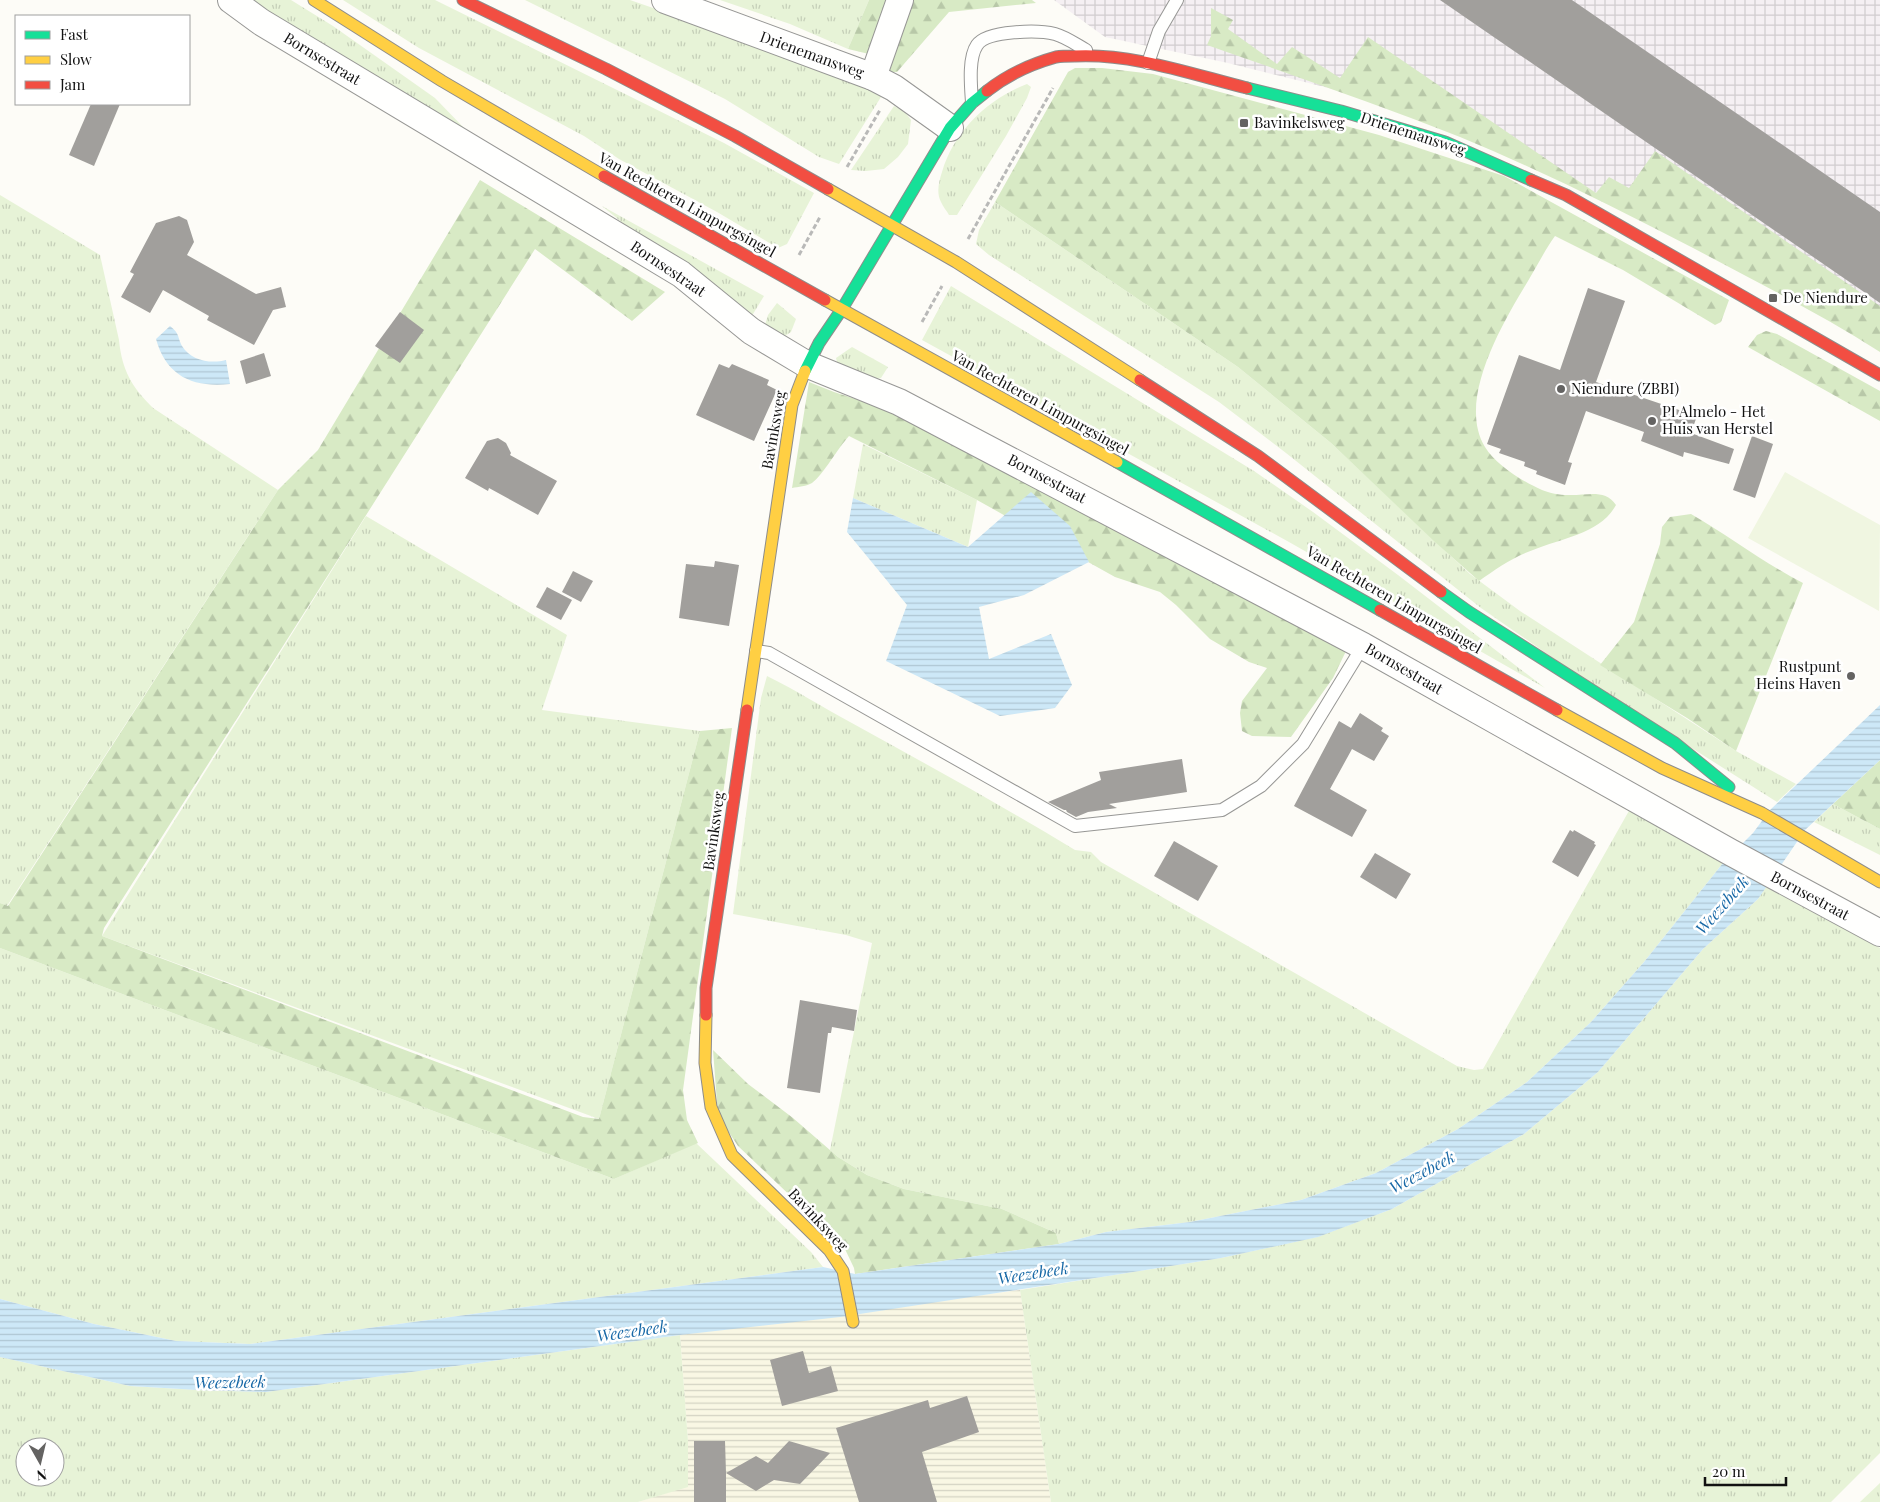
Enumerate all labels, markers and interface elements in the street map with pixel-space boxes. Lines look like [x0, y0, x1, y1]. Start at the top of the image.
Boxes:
legend [15, 15, 190, 105]
text: Fast [60, 24, 89, 44]
street label: Drienemansweg [758, 26, 867, 82]
street label: Bornsestraat [280, 27, 365, 89]
text: Slow [60, 49, 92, 69]
text: Jam [59, 74, 86, 94]
street label: Drienemansweg [1358, 107, 1469, 159]
place label: Bavinkelsweg [1254, 112, 1345, 132]
marker: Bavinkelsweg [1238, 117, 1250, 129]
street label: Van Rechteren Limpurgsingel [594, 146, 780, 261]
street label: Bornsestraat [627, 236, 711, 301]
place label: De Niendure [1783, 287, 1868, 307]
marker: De Niendure [1767, 292, 1779, 304]
street label: Van Rechteren Limpurgsingel [947, 344, 1133, 459]
place label: Niendure (ZBBI) [1571, 378, 1679, 398]
marker: Niendure (ZBBI) [1555, 383, 1567, 395]
street label: Bavinksweg [756, 389, 790, 471]
place label: PI Almelo - Het Huis van Herstel [1662, 401, 1773, 438]
marker: PI Almelo - Het Huis van Herstel [1646, 415, 1658, 427]
street label: Bornsestraat [1005, 449, 1091, 508]
street label: Van Rechteren Limpurgsingel [1302, 540, 1486, 658]
street label: Bornsestraat [1362, 638, 1448, 699]
place label: Rustpunt Heins Haven [1756, 656, 1842, 693]
marker: Rustpunt Heins Haven [1845, 670, 1857, 682]
street label: Bavinksweg [698, 790, 728, 872]
street label: Bornsestraat [1768, 866, 1854, 925]
water label: Weezebeek [1690, 871, 1753, 939]
water label: Weezebeek [1385, 1146, 1458, 1198]
street label: Bavinksweg [784, 1183, 853, 1255]
water label: Weezebeek [996, 1257, 1070, 1288]
water label: Weezebeek [595, 1315, 669, 1346]
water label: Weezebeek [194, 1370, 266, 1393]
north arrow [15, 1437, 65, 1487]
scale bar [1705, 1454, 1786, 1486]
text: 20 m [1712, 1461, 1746, 1481]
text: N [36, 1465, 48, 1485]

